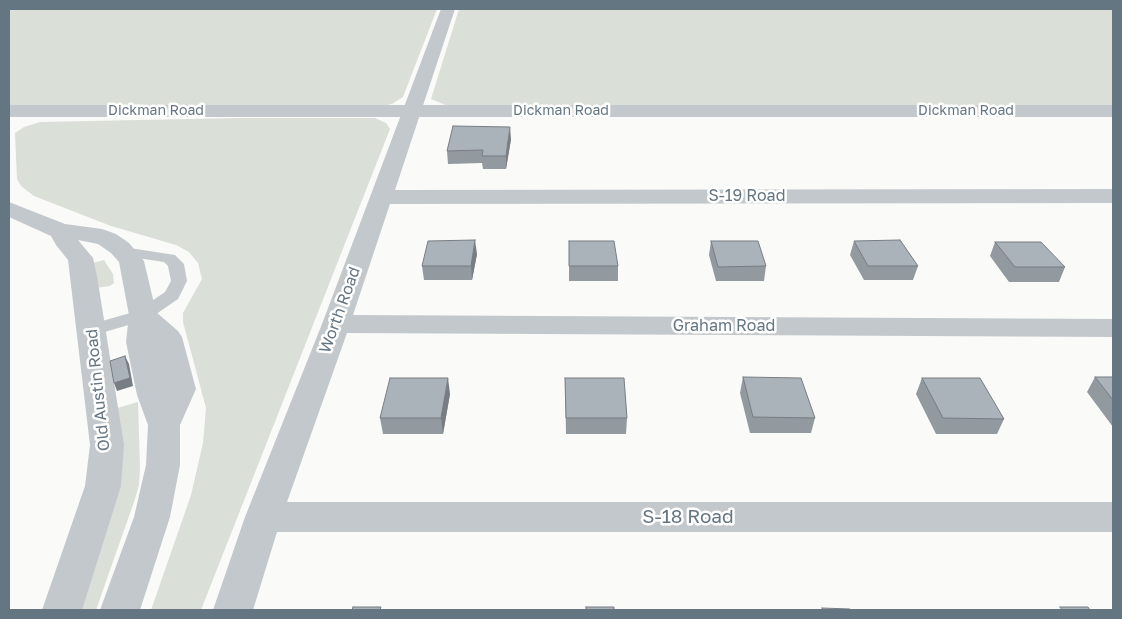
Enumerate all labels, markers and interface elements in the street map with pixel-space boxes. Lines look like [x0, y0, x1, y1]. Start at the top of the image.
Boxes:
street label: Dickman Road [108, 103, 204, 119]
street label: Dickman Road [513, 103, 609, 119]
street label: Dickman Road [918, 103, 1014, 119]
street label: S-19 Road [709, 186, 785, 206]
street label: Worth Road [316, 264, 364, 356]
street label: Graham Road [673, 316, 775, 336]
street label: Old Austin Road [82, 328, 114, 452]
street label: S-18 Road [642, 506, 734, 528]

